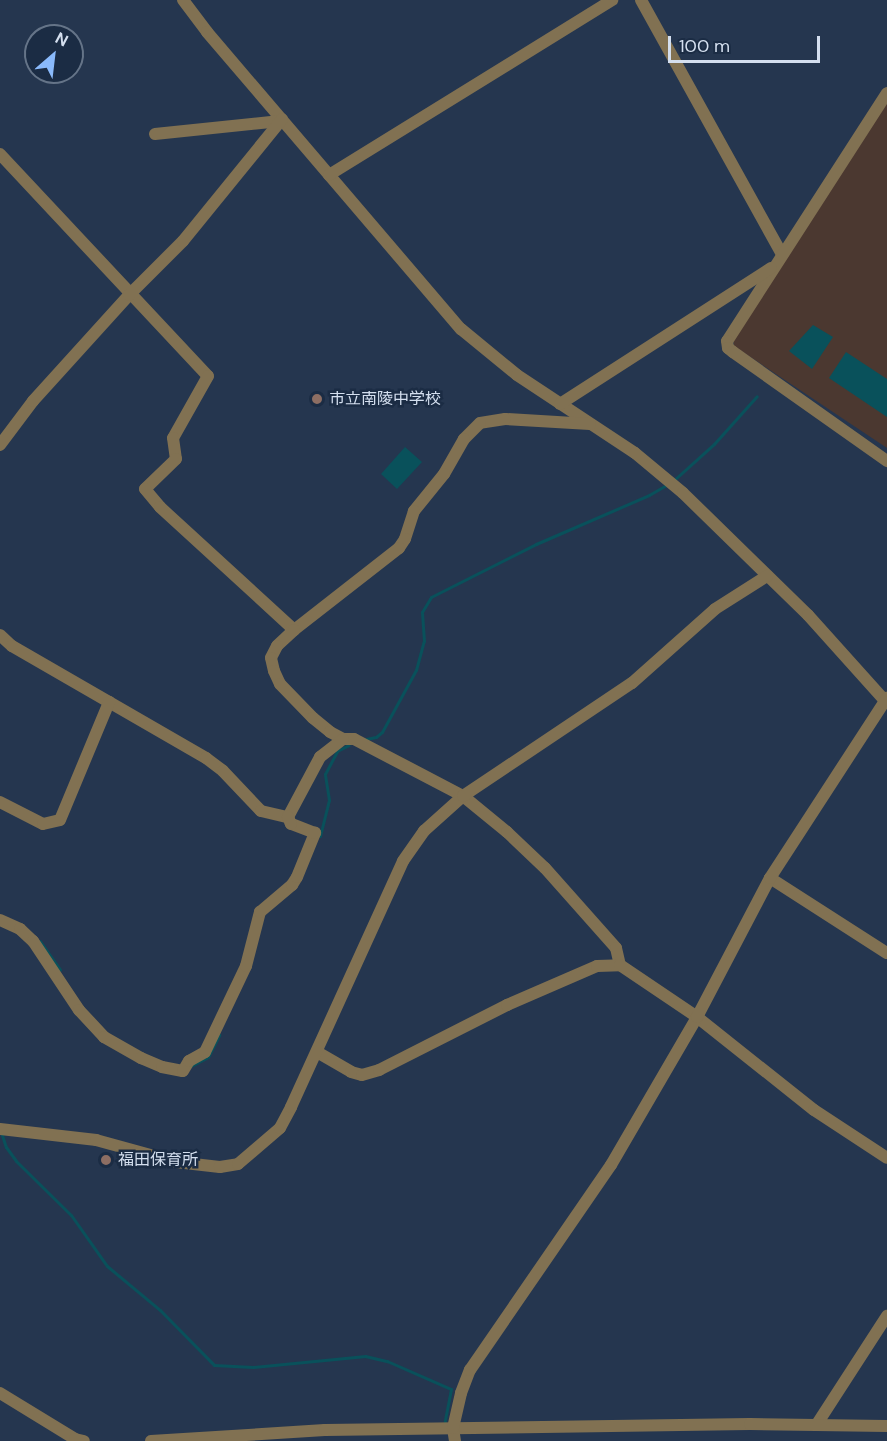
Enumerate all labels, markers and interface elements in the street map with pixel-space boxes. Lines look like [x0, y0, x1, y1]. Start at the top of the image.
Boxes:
north arrow [24, 24, 84, 84]
scale bar [671, 24, 822, 62]
text: N [52, 27, 72, 51]
text: 100 m [679, 34, 730, 58]
place label: 市立南陵中学校 [329, 389, 441, 409]
marker: 市立南陵中学校 [310, 392, 324, 406]
place label: 福田保育所 [118, 1150, 198, 1170]
marker: 福田保育所 [99, 1153, 113, 1167]

